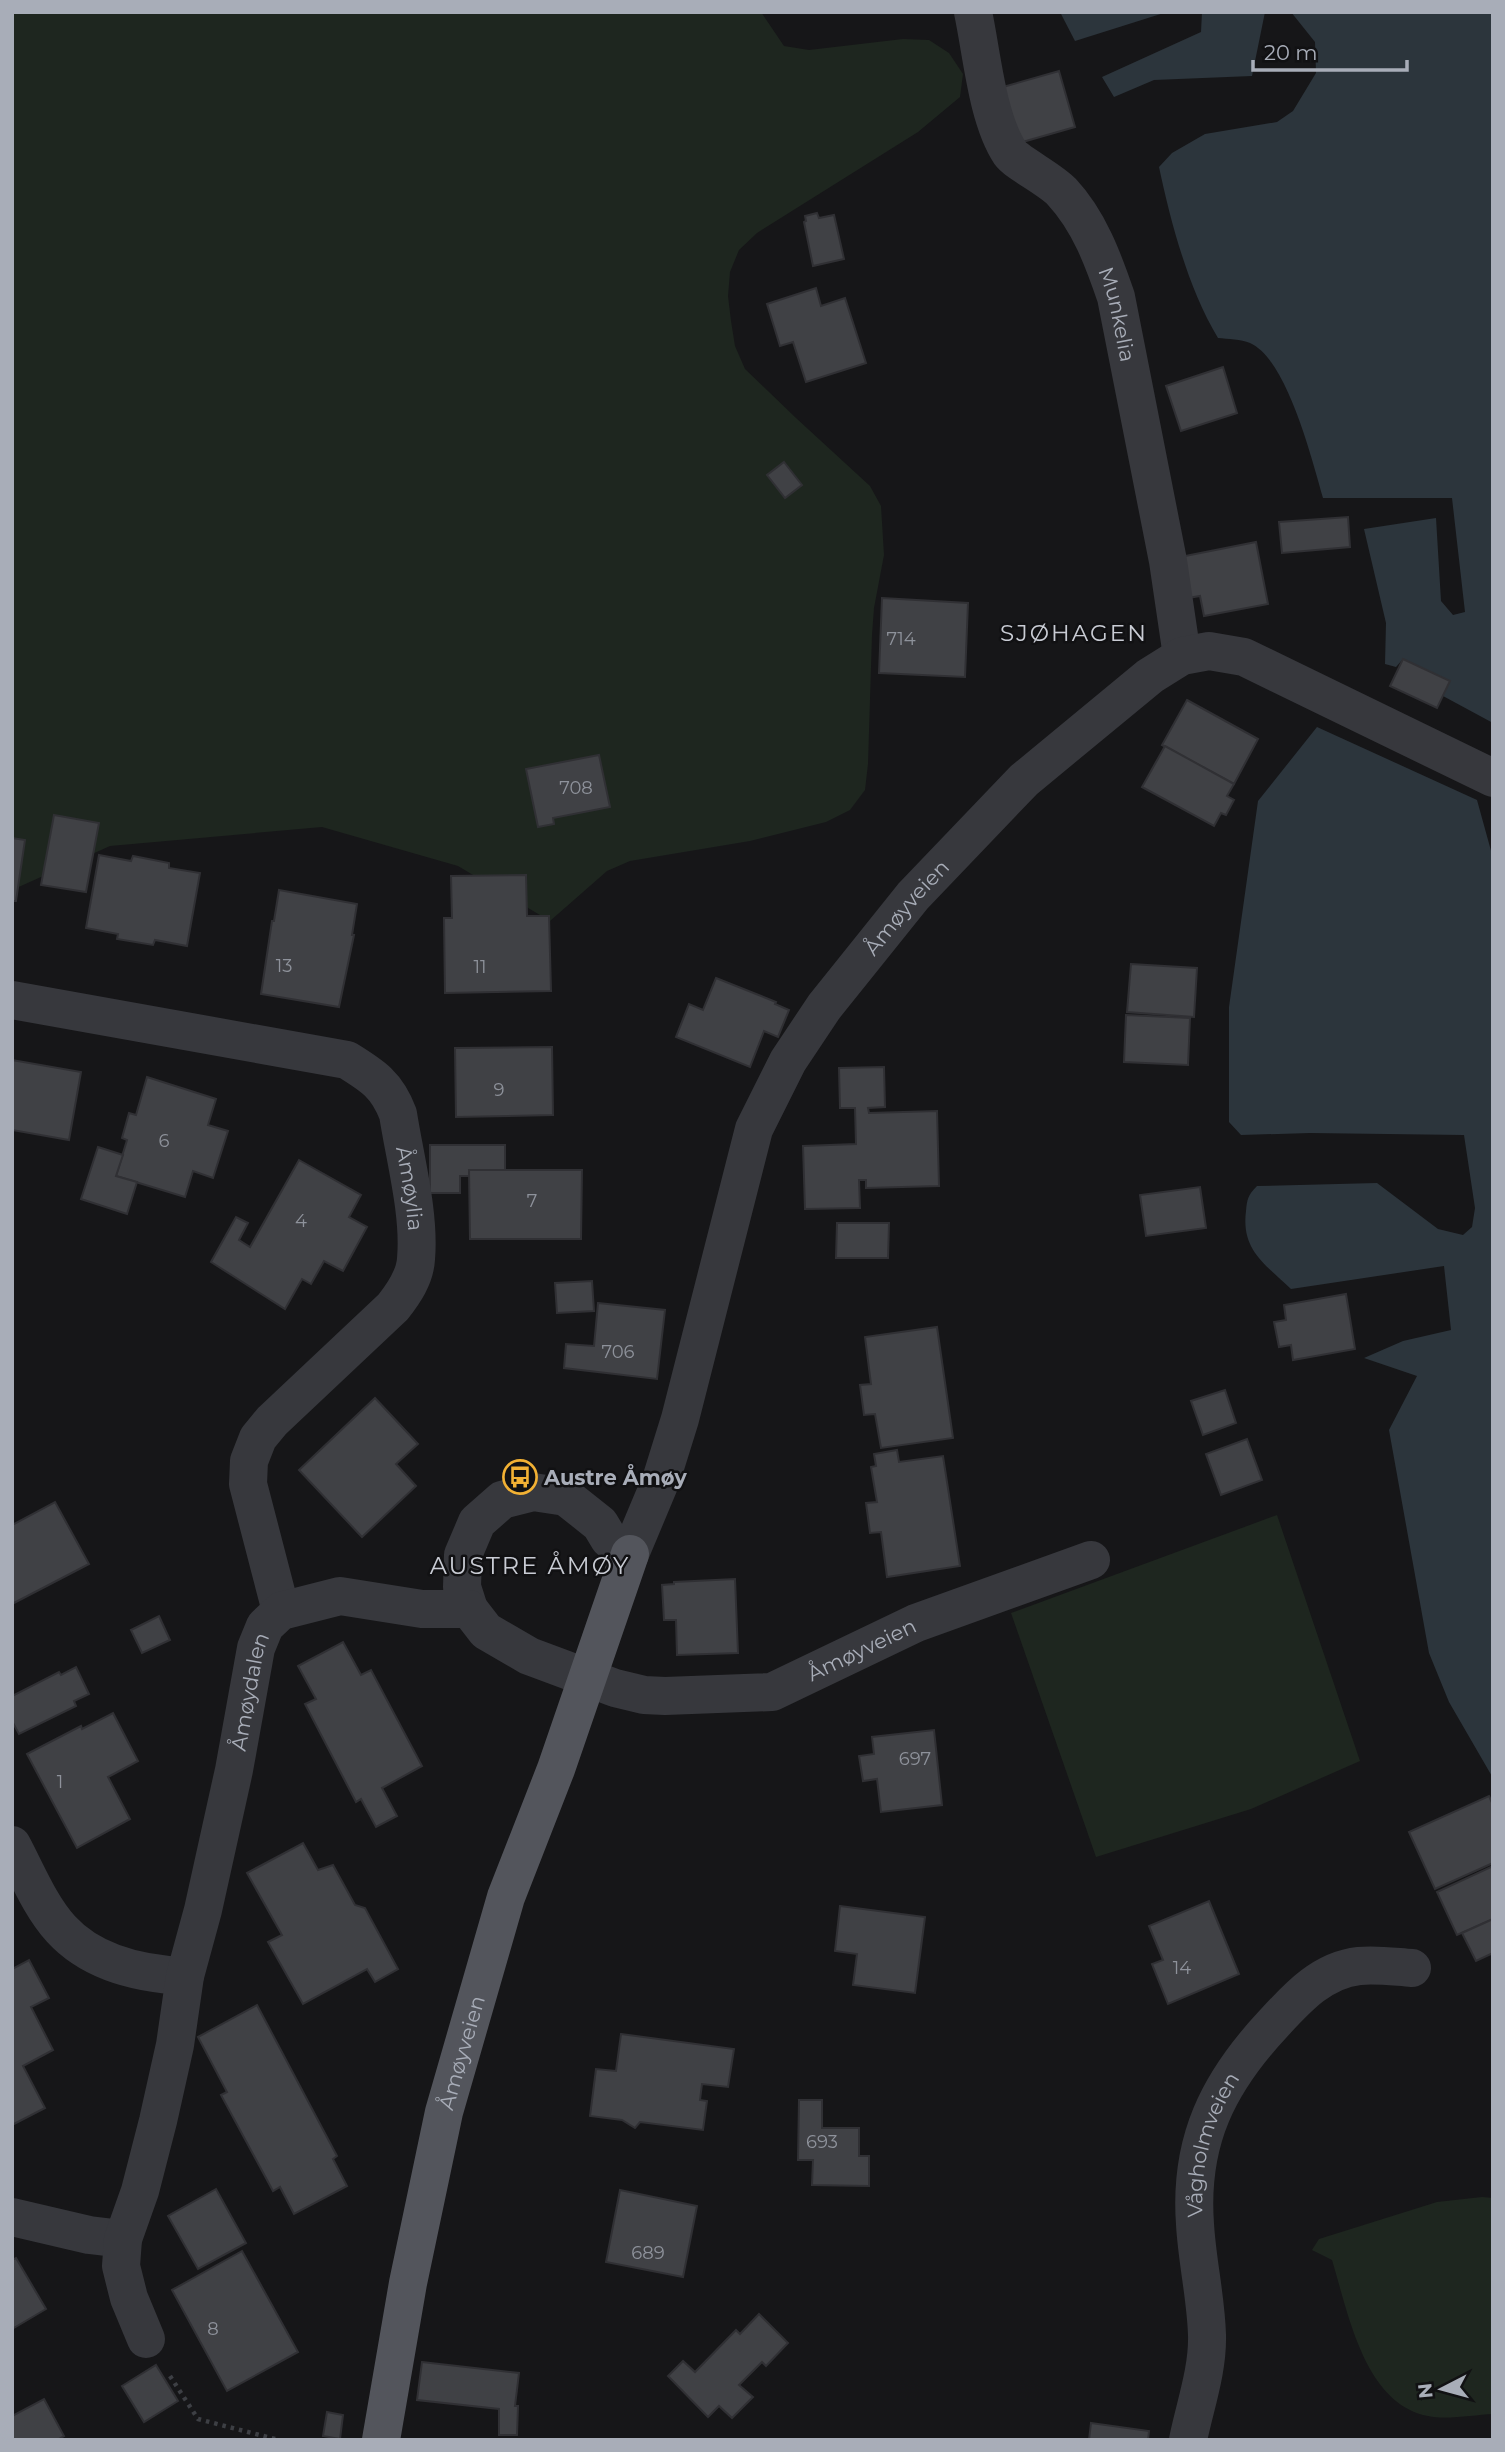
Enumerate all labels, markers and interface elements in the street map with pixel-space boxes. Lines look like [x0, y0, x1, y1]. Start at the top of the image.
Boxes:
scale bar [1253, 28, 1407, 72]
text: 20 m [1264, 40, 1318, 65]
street label: Munkelia [1094, 263, 1141, 364]
district label: SJØHAGEN [1000, 619, 1148, 647]
house number: 714 [886, 628, 916, 650]
house number: 708 [559, 777, 593, 799]
street label: Åmøyveien [858, 854, 954, 960]
house number: 13 [276, 955, 292, 977]
house number: 11 [474, 956, 487, 978]
house number: 9 [494, 1079, 505, 1101]
house number: 6 [159, 1130, 170, 1152]
street label: Åmøylia [391, 1144, 429, 1232]
house number: 7 [527, 1190, 537, 1212]
house number: 4 [295, 1210, 307, 1232]
house number: 706 [601, 1341, 635, 1363]
bus stop icon: Austre Åmøy [501, 1458, 539, 1496]
place label: Austre Åmøy [543, 1463, 687, 1490]
district label: AUSTRE ÅMØY [430, 1551, 630, 1580]
street label: Åmøyveien [803, 1612, 920, 1686]
street label: Åmøydalen [225, 1628, 274, 1753]
house number: 697 [899, 1748, 931, 1770]
house number: 1 [57, 1771, 63, 1793]
house number: 14 [1173, 1957, 1191, 1979]
street label: Åmøyveien [433, 1992, 489, 2113]
street label: Vågholmveien [1182, 2067, 1244, 2218]
house number: 693 [806, 2131, 838, 2153]
house number: 689 [631, 2242, 665, 2264]
house number: 8 [207, 2318, 219, 2340]
north arrow [1407, 2354, 1477, 2424]
text: N [1413, 2382, 1438, 2400]

